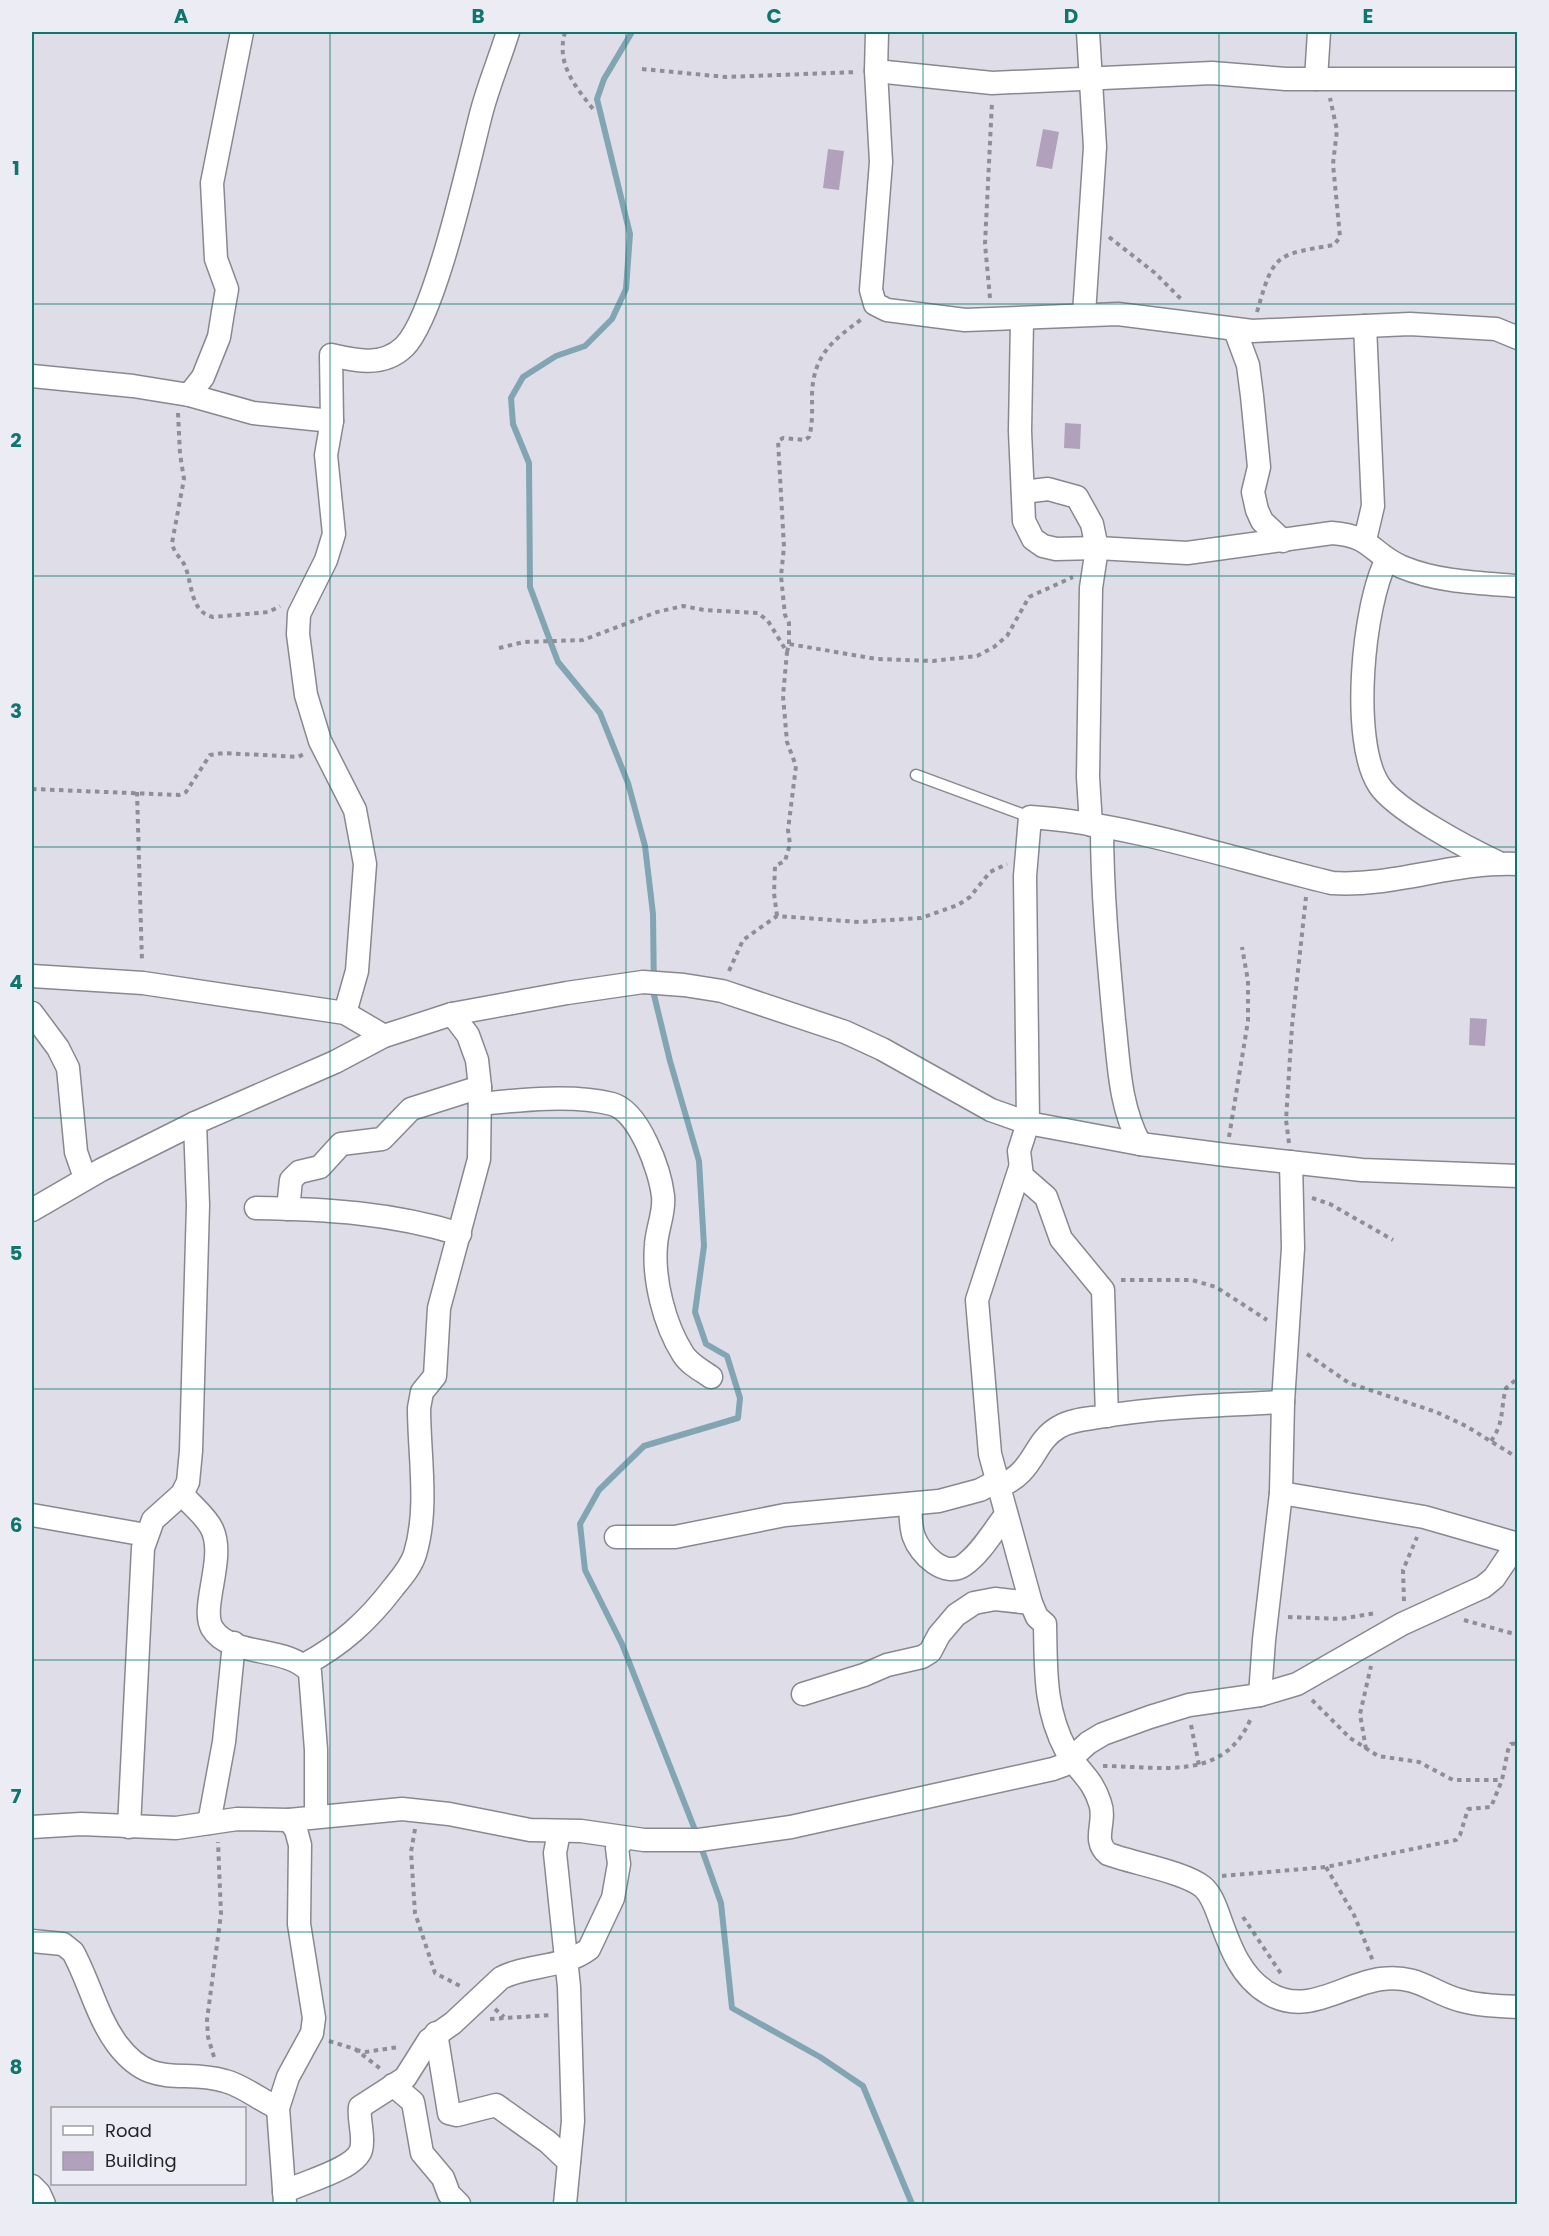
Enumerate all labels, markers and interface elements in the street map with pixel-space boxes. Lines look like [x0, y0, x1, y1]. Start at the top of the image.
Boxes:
text: A [174, 2, 189, 30]
text: B [471, 2, 485, 30]
text: C [766, 2, 782, 30]
text: D [1064, 2, 1078, 30]
text: E [1363, 2, 1373, 30]
text: 1 [12, 154, 20, 182]
text: 2 [10, 426, 22, 454]
text: 3 [10, 697, 22, 725]
text: 4 [9, 968, 23, 996]
text: 5 [10, 1239, 23, 1267]
text: 6 [10, 1511, 22, 1539]
text: 7 [11, 1782, 22, 1810]
text: 8 [10, 2053, 22, 2081]
legend [51, 2107, 246, 2185]
text: Road [105, 2118, 152, 2143]
text: Building [105, 2148, 177, 2173]

